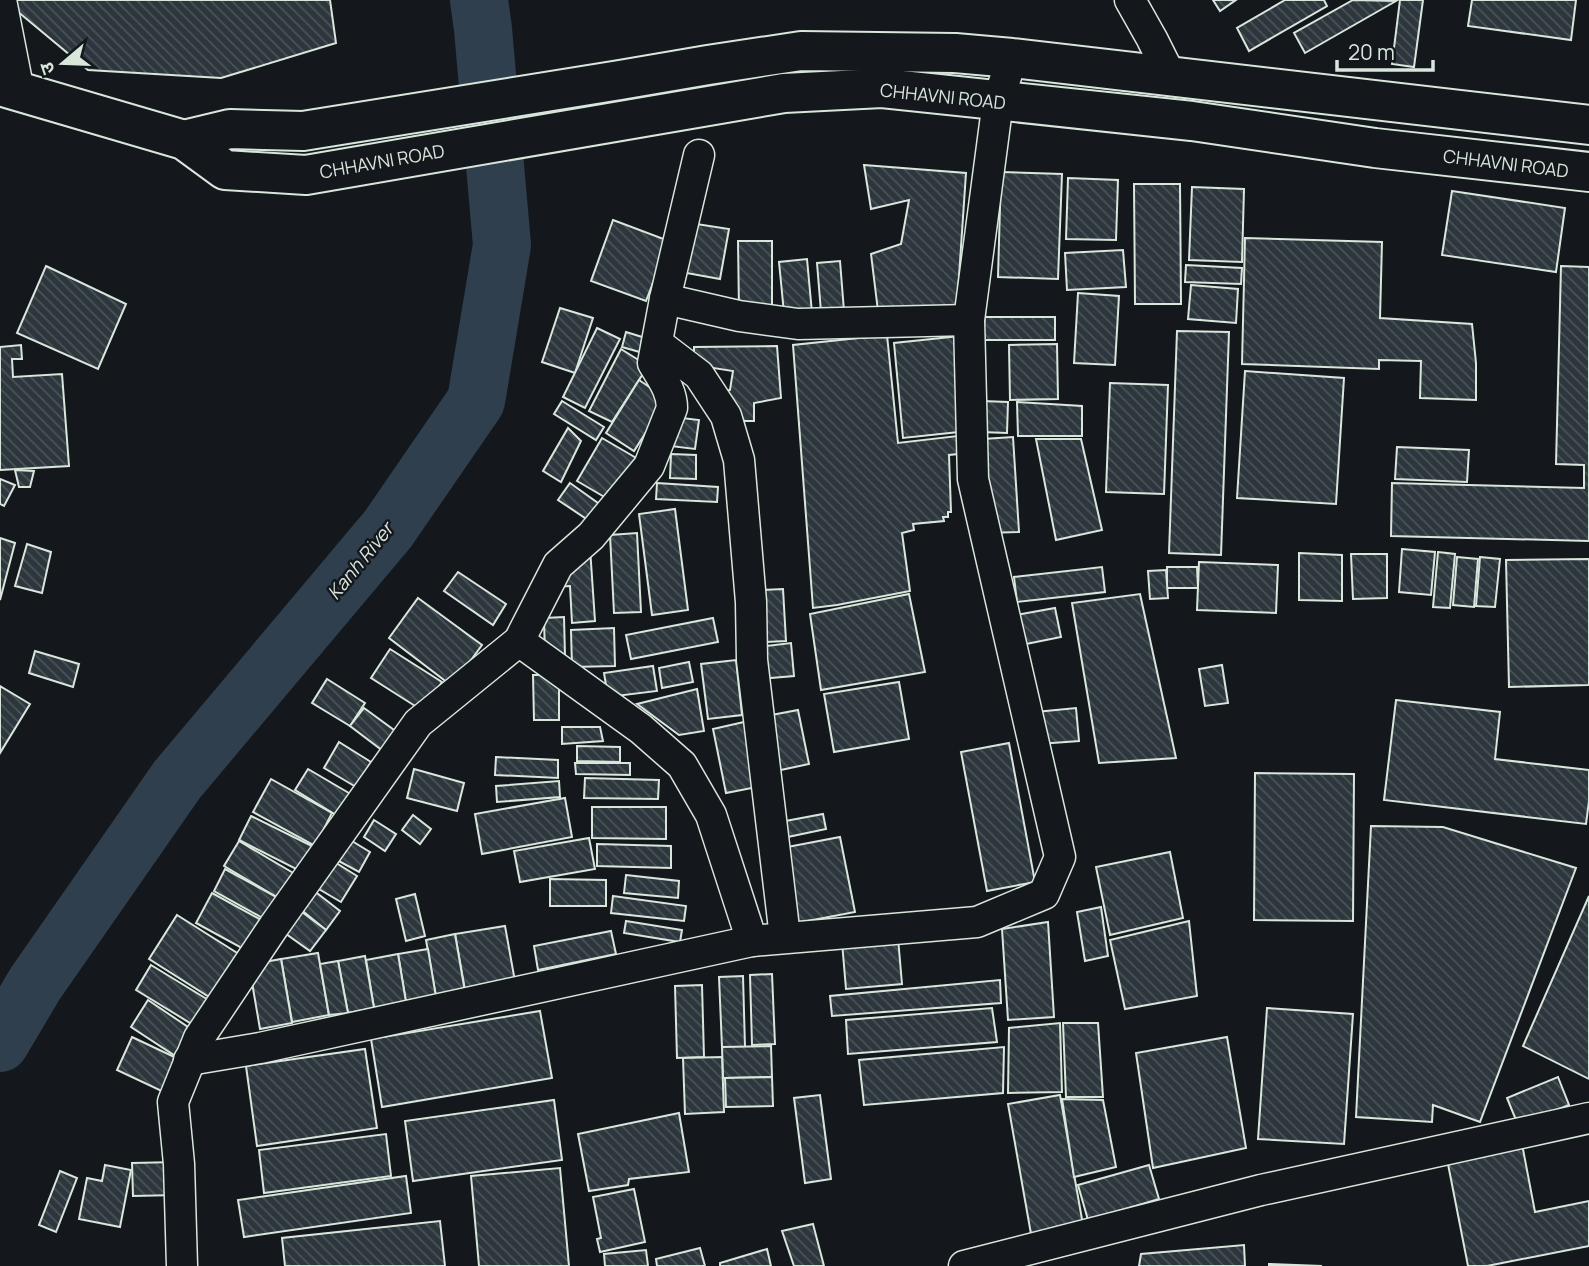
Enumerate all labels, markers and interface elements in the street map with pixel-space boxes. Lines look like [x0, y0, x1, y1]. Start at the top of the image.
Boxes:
north arrow [28, 28, 98, 98]
scale bar [1337, 28, 1433, 72]
text: 20 m [1348, 38, 1395, 66]
text: उ [33, 58, 61, 78]
street label: CHHAVNI ROAD [879, 77, 1007, 115]
street label: CHHAVNI ROAD [318, 138, 446, 184]
street label: CHHAVNI ROAD [1442, 143, 1570, 183]
water label: Kanh River [321, 515, 400, 605]

